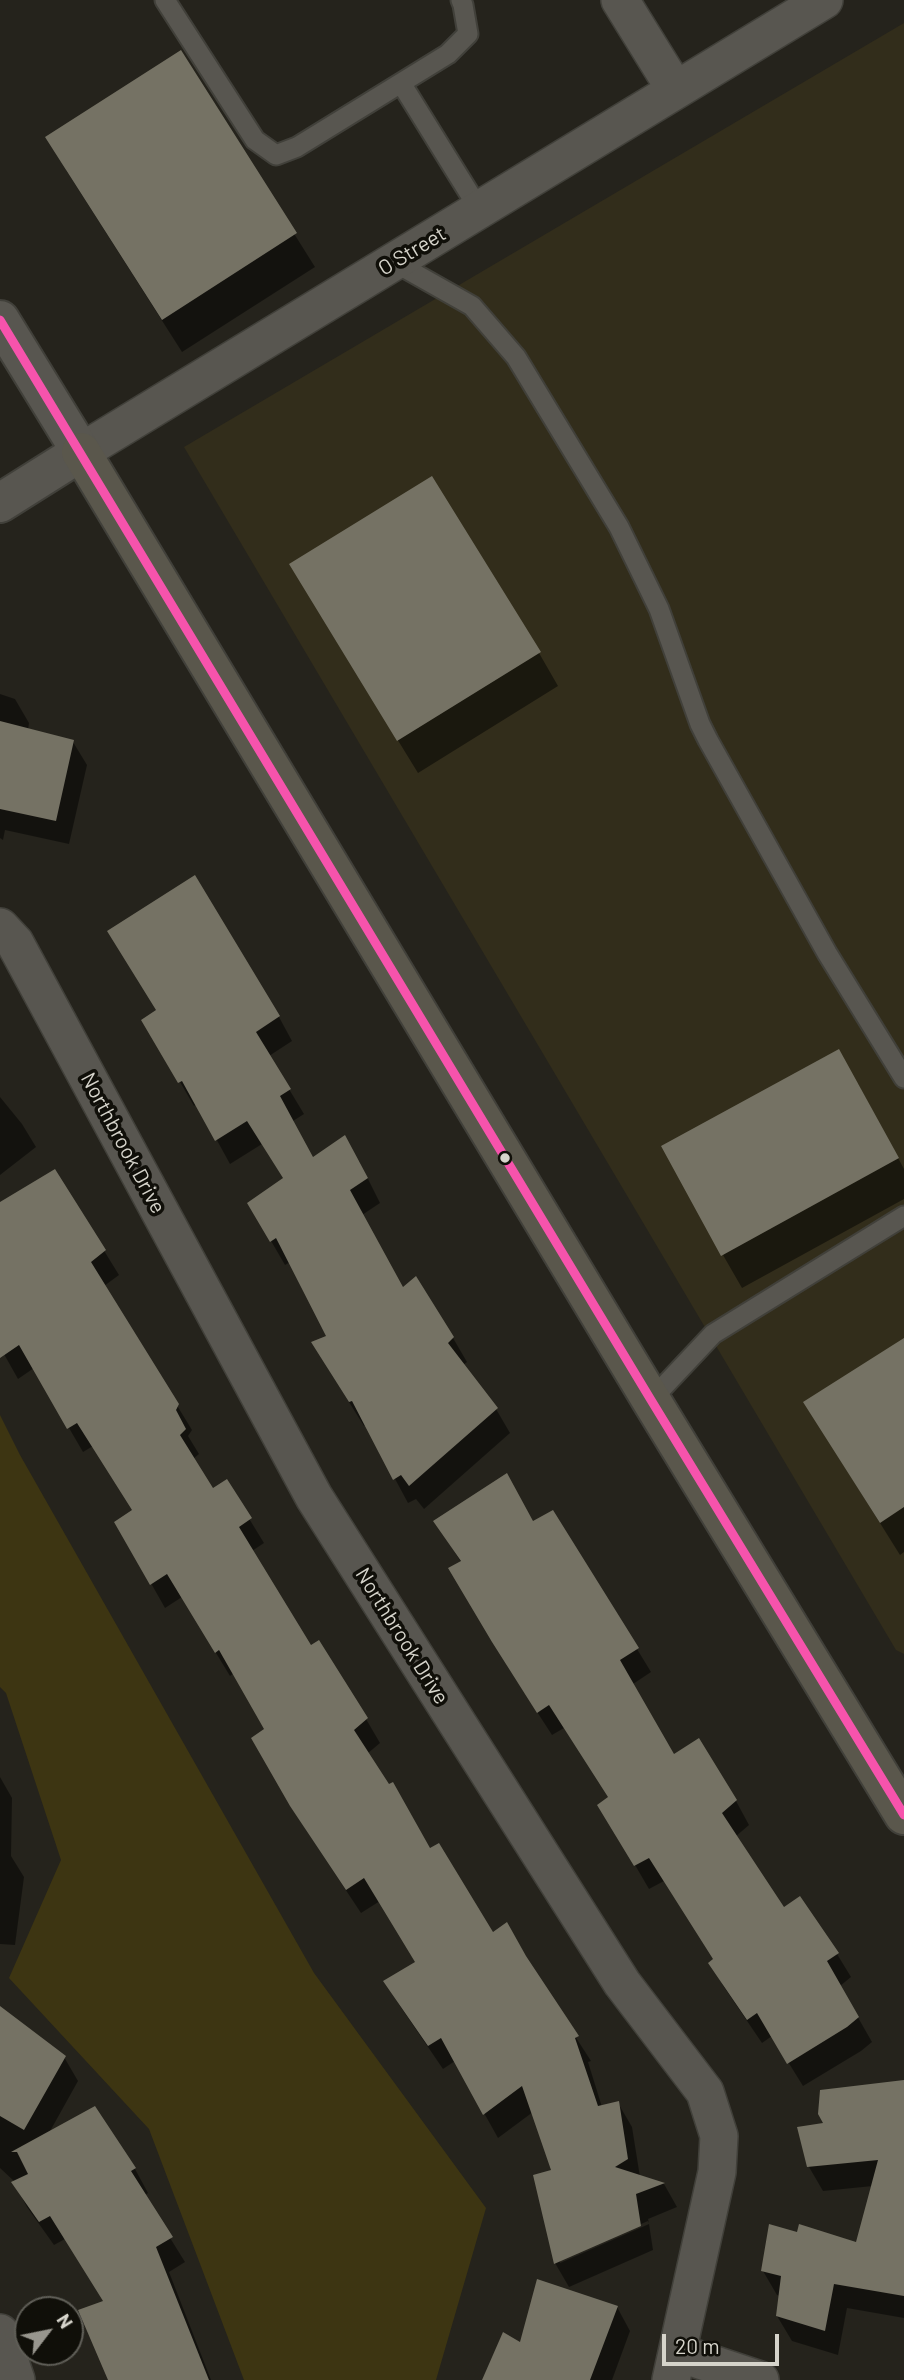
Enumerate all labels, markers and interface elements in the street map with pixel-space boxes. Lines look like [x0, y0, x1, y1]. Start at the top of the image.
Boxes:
street label: O Street [374, 221, 450, 281]
street label: Northbrook Drive [75, 1068, 171, 1218]
unlabelled marker [498, 1151, 512, 1165]
street label: Northbrook Drive [350, 1563, 454, 1709]
north arrow [14, 2296, 84, 2366]
text: N [52, 2309, 79, 2332]
scale bar [666, 2320, 783, 2364]
text: 20 m [675, 2333, 720, 2358]

